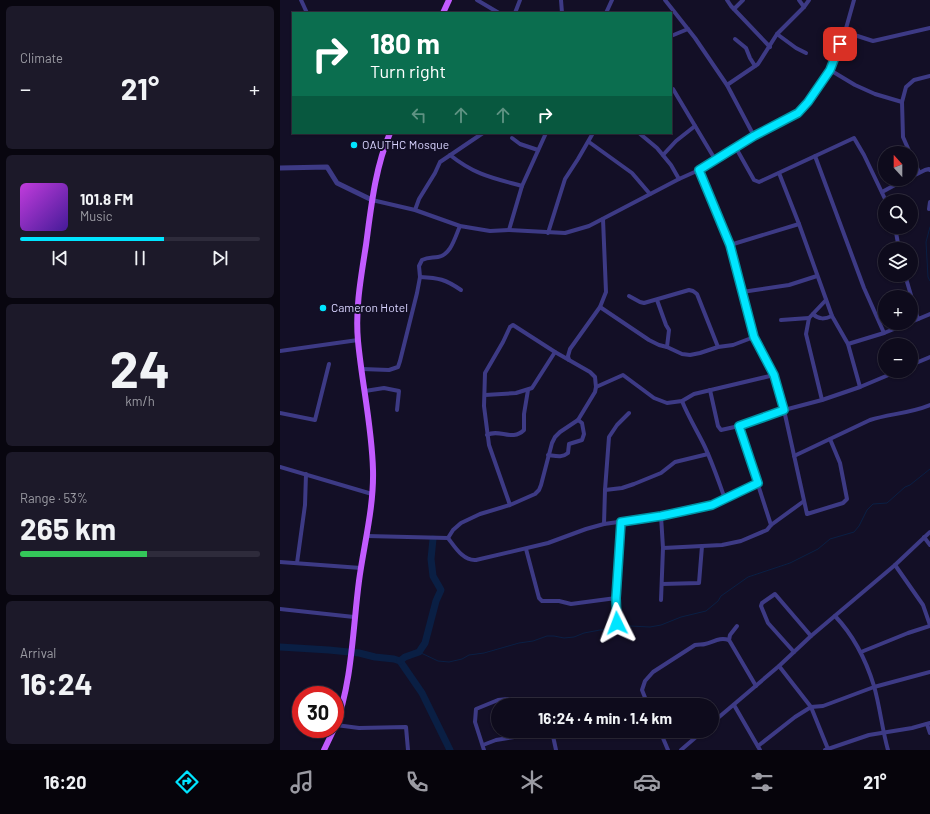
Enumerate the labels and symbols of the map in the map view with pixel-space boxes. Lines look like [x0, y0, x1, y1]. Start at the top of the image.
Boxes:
pin [823, 27, 857, 61]
place label: OAUTHC Mosque [362, 137, 449, 151]
marker: OAUTHC Mosque [349, 140, 359, 150]
north arrow [878, 146, 918, 186]
place label: Cameron Hotel [331, 300, 408, 314]
marker: Cameron Hotel [318, 303, 328, 313]
position arrow [596, 602, 638, 644]
speed limit sign: 30 [292, 686, 344, 738]

